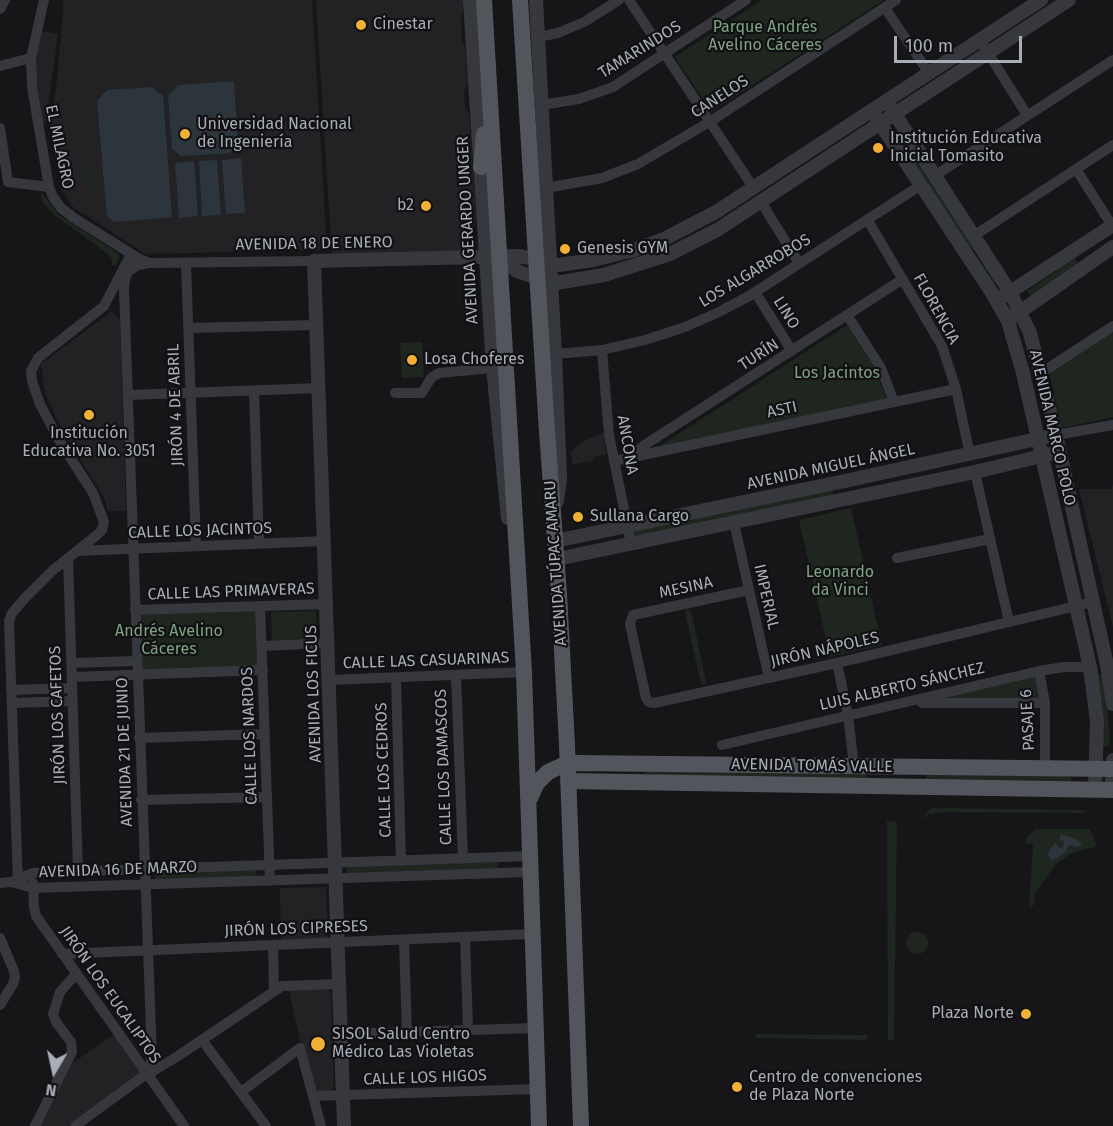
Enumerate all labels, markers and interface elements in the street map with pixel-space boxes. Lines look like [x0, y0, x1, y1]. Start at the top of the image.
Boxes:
place label: Cinestar [373, 15, 433, 35]
street label: TAMARINDOS [595, 17, 685, 83]
marker: Cinestar [354, 18, 368, 32]
park label: Parque Andrés Avelino Cáceres [708, 18, 822, 56]
scale bar [897, 24, 1024, 62]
text: 100 m [905, 35, 953, 57]
street label: CANELOS [688, 71, 752, 123]
street label: EL MILAGRO [41, 103, 77, 191]
place label: Universidad Nacional de Ingeniería [197, 115, 352, 153]
marker: Universidad Nacional de Ingeniería [178, 127, 192, 141]
place label: Institución Educativa Inicial Tomasito [890, 129, 1042, 167]
street label: AVENIDA GERARDO UNGER [453, 135, 483, 325]
marker: Institución Educativa Inicial Tomasito [871, 141, 885, 155]
place label: b2 [397, 196, 414, 216]
marker: b2 [419, 199, 433, 213]
street label: LOS ALGARROBOS [696, 230, 814, 312]
street label: AVENIDA 18 DE ENERO [235, 233, 393, 255]
place label: Genesis GYM [577, 239, 668, 259]
marker: Genesis GYM [558, 242, 572, 256]
street label: FLORENCIA [909, 270, 963, 348]
street label: LINO [769, 293, 803, 333]
street label: TURÍN [735, 335, 783, 375]
street label: JIRÓN 4 DE ABRIL [164, 343, 188, 467]
street label: AVENIDA MARCO POLO [1025, 348, 1079, 508]
place label: Losa Choferes [424, 350, 524, 370]
marker: Losa Choferes [405, 353, 419, 367]
park label: Los Jacintos [794, 364, 880, 384]
street label: ASTI [765, 397, 799, 423]
marker: Institución Educativa No. 3051 [82, 408, 96, 422]
street label: ANCONA [612, 414, 642, 476]
place label: Institución Educativa No. 3051 [22, 424, 156, 462]
street label: AVENIDA MIGUEL ÁNGEL [745, 440, 917, 494]
street label: AVENIDA TÚPAC AMARU [541, 480, 571, 646]
place label: Sullana Cargo [590, 507, 689, 527]
marker: Sullana Cargo [571, 510, 585, 524]
street label: CALLE LOS JACINTOS [128, 519, 272, 543]
street label: IMPERIAL [749, 562, 783, 632]
park label: Leonardo da Vinci [806, 563, 874, 601]
street label: MESINA [657, 573, 715, 603]
street label: CALLE LAS PRIMAVERAS [147, 579, 315, 605]
park label: Andrés Avelino Cáceres [115, 622, 223, 660]
street label: AVENIDA LOS FICUS [302, 625, 326, 763]
street label: JIRÓN NÁPOLES [769, 628, 881, 672]
street label: JIRÓN LOS CAFETOS [46, 645, 70, 785]
street label: CALLE LAS CASUARINAS [342, 648, 510, 674]
street label: LUIS ALBERTO SÁNCHEZ [818, 659, 986, 715]
street label: CALLE LOS NARDOS [238, 667, 262, 805]
street label: AVENIDA 21 DE JUNIO [113, 677, 137, 827]
street label: CALLE LOS DAMASCOS [432, 689, 456, 845]
street label: PASAJE 6 [1017, 689, 1039, 751]
street label: CALLE LOS CEDROS [372, 702, 396, 838]
street label: AVENIDA TOMÁS VALLE [731, 755, 893, 777]
street label: AVENIDA 16 DE MARZO [38, 858, 198, 882]
street label: JIRÓN LOS CIPRESES [224, 917, 368, 941]
street label: JIRÓN LOS EUCALIPTOS [55, 923, 165, 1067]
place label: Plaza Norte [931, 1004, 1014, 1024]
marker: Plaza Norte [1019, 1007, 1033, 1021]
place label: SISOL Salud Centro Médico Las Violetas [332, 1025, 474, 1063]
marker: SISOL Salud Centro Médico Las Violetas [309, 1035, 327, 1053]
north arrow [24, 1042, 84, 1102]
street label: CALLE LOS HIGOS [363, 1066, 487, 1090]
place label: Centro de convenciones de Plaza Norte [749, 1068, 922, 1106]
text: N [44, 1080, 58, 1100]
marker: Centro de convenciones de Plaza Norte [730, 1080, 744, 1094]

